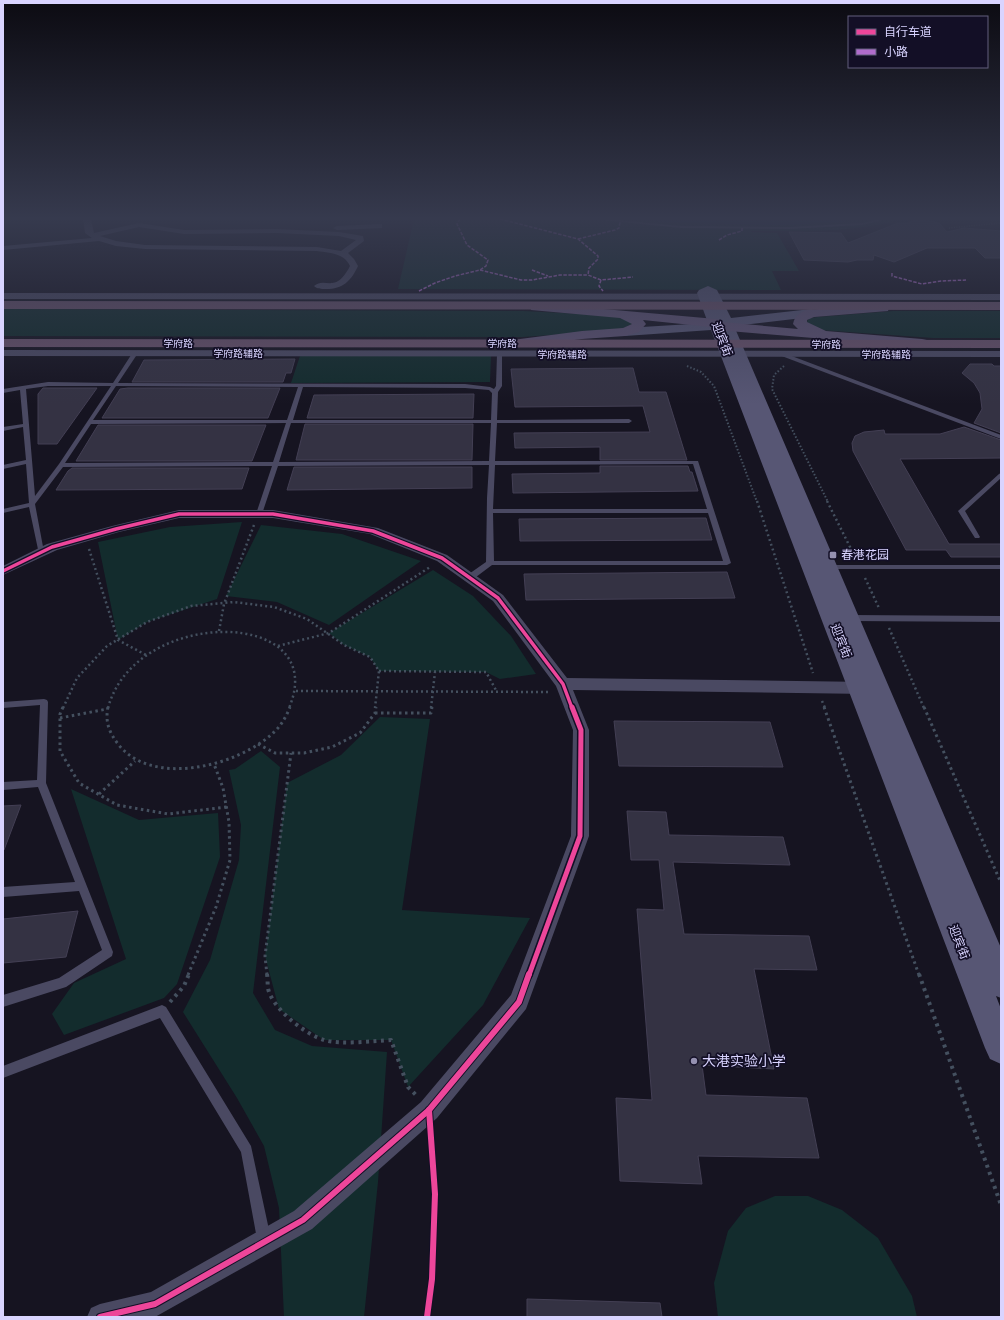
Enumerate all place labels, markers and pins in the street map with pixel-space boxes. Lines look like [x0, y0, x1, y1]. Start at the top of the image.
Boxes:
place label: 春港花园 [841, 547, 889, 561]
marker: 春港花园 [828, 550, 838, 560]
place label: 大港实验小学 [702, 1052, 786, 1069]
marker: 大港实验小学 [689, 1056, 699, 1066]

